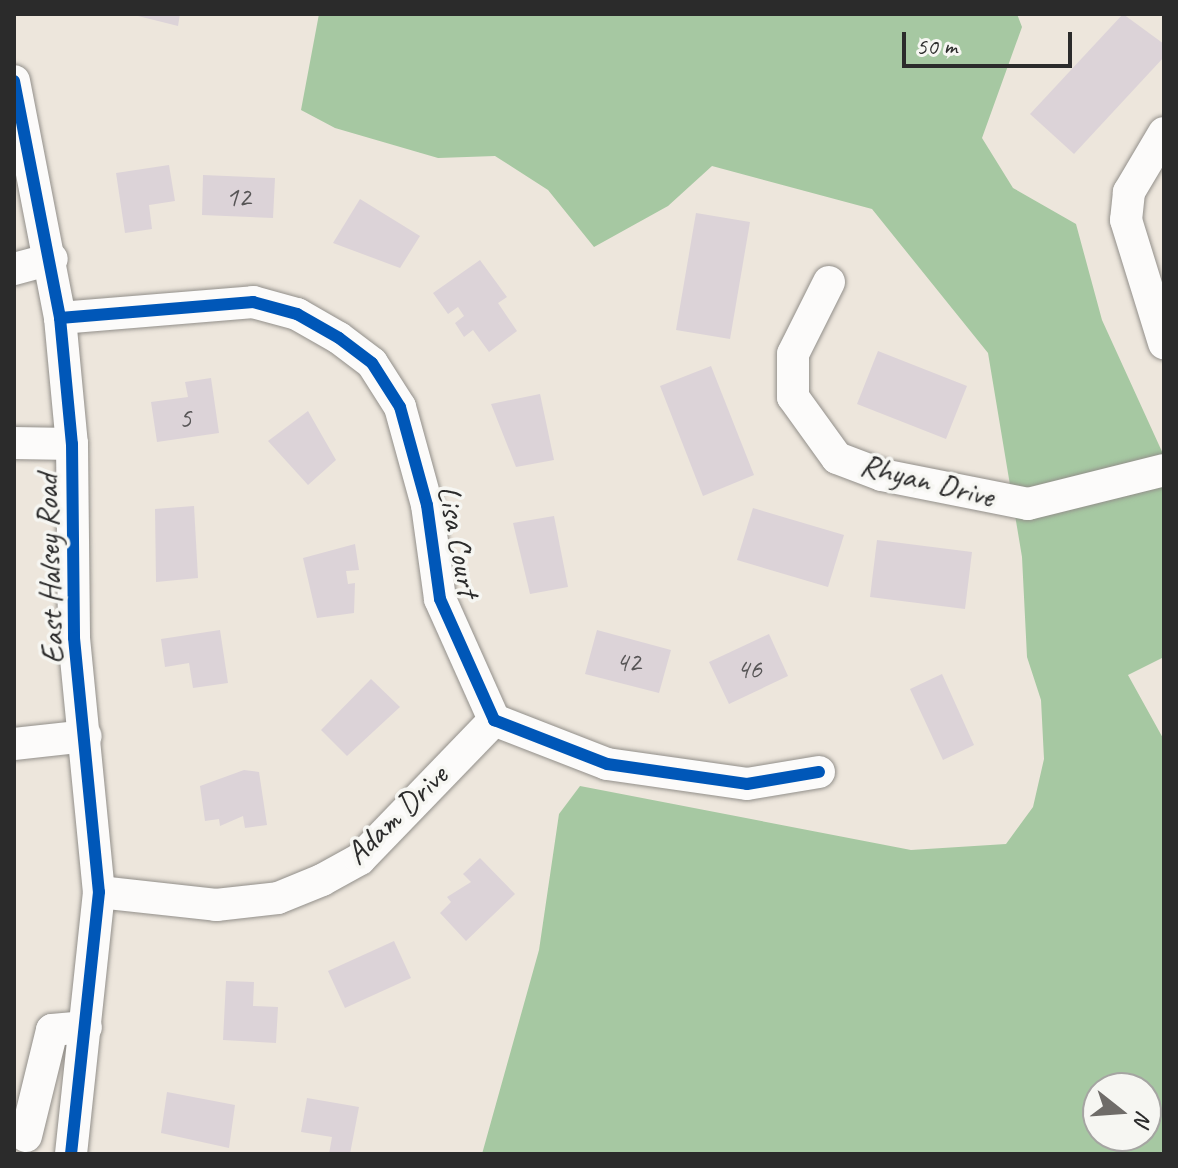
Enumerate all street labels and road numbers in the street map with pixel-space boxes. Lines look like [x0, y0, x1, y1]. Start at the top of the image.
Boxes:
street label: Rhyan Drive [856, 446, 998, 516]
street label: East Halsey Road [27, 473, 73, 665]
street label: Lisa Court [428, 482, 488, 600]
street label: Adam Drive [338, 757, 456, 873]

